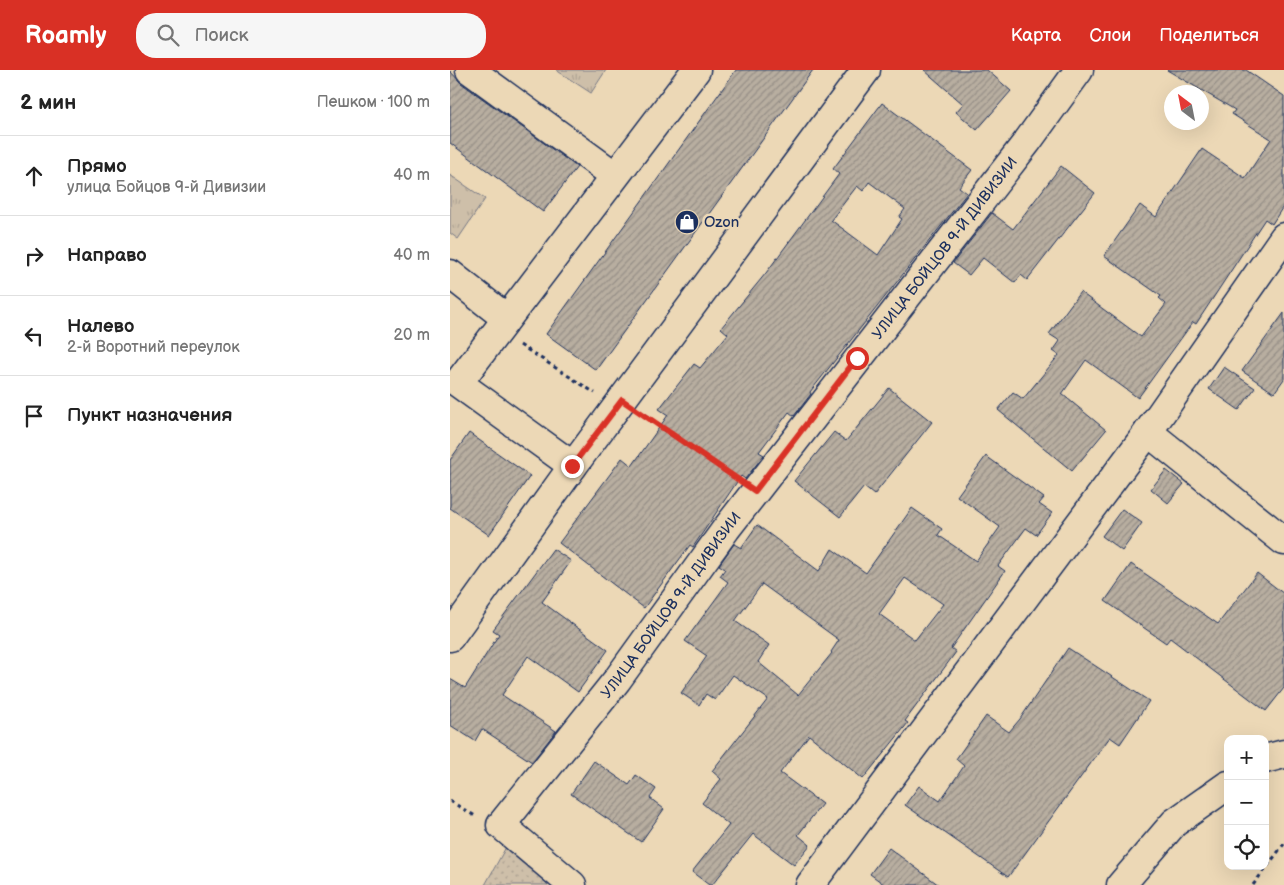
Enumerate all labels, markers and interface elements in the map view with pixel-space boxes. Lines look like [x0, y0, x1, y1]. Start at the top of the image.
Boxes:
search box [136, 13, 486, 58]
text: Roamly [25, 21, 106, 50]
icon: search [154, 21, 182, 49]
text: Поиск [194, 24, 249, 47]
text: Карта [1011, 25, 1061, 46]
text: Слои [1089, 25, 1131, 46]
text: Поделиться [1159, 25, 1259, 46]
north arrow [1164, 85, 1209, 130]
text: 2 мин [20, 90, 76, 115]
text: Пешком · 100 m [317, 93, 430, 112]
street label: УЛИЦА БОЙЦОВ 9-Й ДИВИЗИИ [868, 153, 1021, 343]
text: Прямо [67, 155, 127, 178]
icon: ahead [20, 162, 48, 190]
text: 40 m [393, 166, 430, 185]
text: улица Бойцов 9-й Дивизии [67, 178, 266, 197]
shop icon: Ozon [674, 209, 700, 235]
place label: Ozon [704, 213, 739, 232]
icon: right [20, 242, 48, 270]
text: Направо [67, 244, 147, 267]
text: 40 m [393, 246, 430, 265]
text: Налево [67, 315, 134, 338]
icon: left [20, 322, 48, 350]
text: 20 m [394, 326, 430, 345]
text: 2-й Воротний переулок [67, 338, 240, 357]
route start [846, 347, 869, 370]
icon: arrive [20, 402, 48, 430]
text: Пункт назначения [67, 404, 232, 427]
route end [561, 455, 584, 478]
street label: УЛИЦА БОЙЦОВ 9-Й ДИВИЗИИ [597, 508, 745, 702]
map controls [1224, 735, 1269, 870]
button: + [1224, 735, 1269, 780]
button: − [1224, 780, 1269, 825]
button: locate [1224, 825, 1269, 870]

